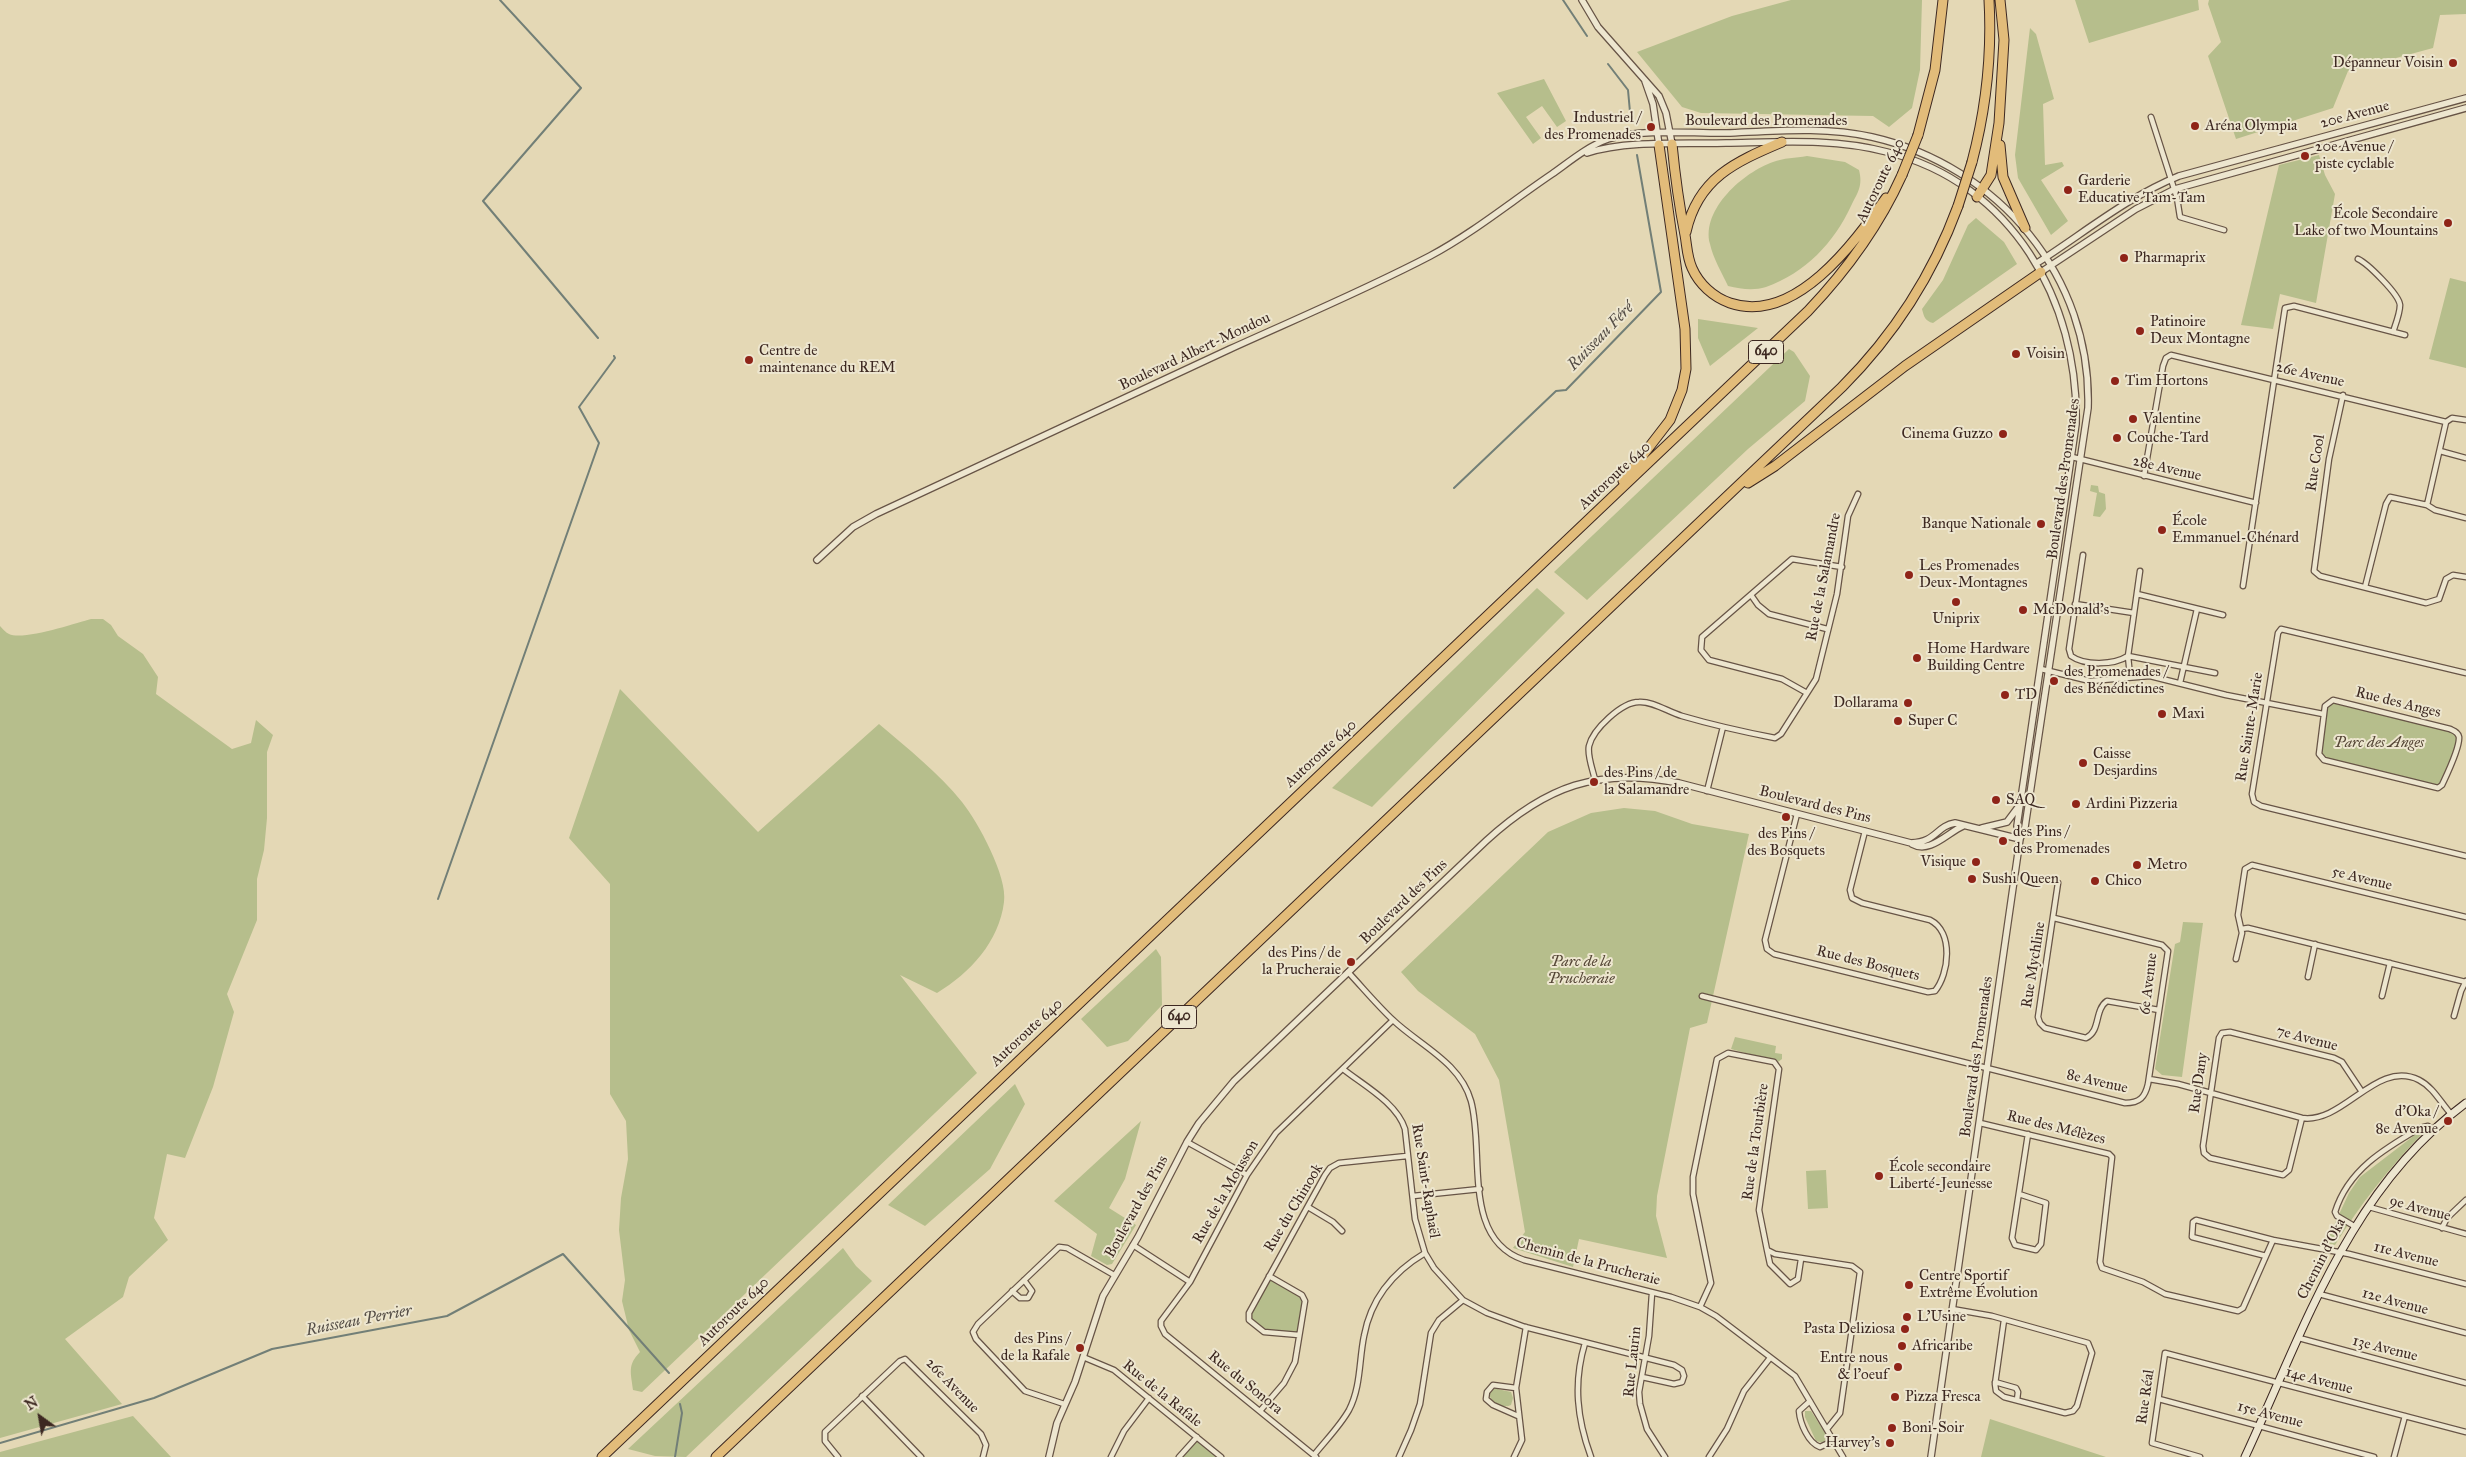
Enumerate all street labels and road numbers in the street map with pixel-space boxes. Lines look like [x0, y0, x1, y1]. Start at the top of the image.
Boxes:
street label: 20e Avenue [2319, 97, 2391, 133]
street label: Boulevard des Promenades [1685, 112, 1847, 130]
street label: Autoroute 640 [1853, 136, 1909, 226]
street label: Boulevard Albert-Mondou [1117, 309, 1273, 395]
road number: 640 [1748, 341, 1784, 364]
street label: 26e Avenue [2274, 358, 2346, 392]
street label: Boulevard des Promenades [2044, 397, 2084, 561]
street label: Rue Cool [2303, 433, 2329, 493]
street label: Autoroute 640 [1575, 438, 1655, 514]
street label: 28e Avenue [2131, 452, 2203, 486]
street label: Rue de la Salamandre [1803, 511, 1845, 643]
street label: Rue Sainte-Marie [2232, 671, 2268, 783]
street label: Rue des Anges [2353, 684, 2443, 722]
street label: Autoroute 640 [1281, 716, 1361, 792]
street label: Boulevard des Pins [1757, 782, 1873, 828]
street label: Boulevard des Pins [1357, 856, 1451, 948]
street label: 5e Avenue [2330, 863, 2394, 895]
street label: Rue Mychline [2018, 921, 2050, 1009]
street label: Rue des Bosquets [1815, 942, 1921, 986]
street label: 6e Avenue [2136, 952, 2162, 1016]
street label: Boulevard des Promenades [1957, 975, 1997, 1139]
street label: Autoroute 640 [987, 995, 1067, 1071]
road number: 640 [1162, 1006, 1196, 1028]
street label: 7e Avenue [2274, 1022, 2340, 1056]
street label: Rue Dany [2186, 1052, 2212, 1114]
street label: 8e Avenue [2065, 1066, 2129, 1098]
street label: Rue de la Tourbière [1739, 1082, 1773, 1202]
street label: Rue des Mélèzes [2005, 1107, 2107, 1149]
street label: Rue Saint-Raphaël [1407, 1122, 1443, 1240]
street label: Rue de la Mousson [1189, 1137, 1263, 1247]
street label: Boulevard des Pins [1101, 1153, 1173, 1261]
street label: Rue du Chinook [1261, 1161, 1327, 1255]
street label: 9e Avenue [2387, 1192, 2453, 1226]
street label: Chemin d'Oka [2294, 1215, 2350, 1303]
street label: Chemin de la Prucheraie [1514, 1234, 1662, 1290]
street label: 11e Avenue [2372, 1238, 2440, 1272]
street label: Autoroute 640 [695, 1274, 773, 1350]
street label: 12e Avenue [2360, 1285, 2430, 1319]
street label: Rue Laurin [1620, 1326, 1646, 1398]
street label: 13e Avenue [2351, 1332, 2419, 1366]
street label: Rue du Sonora [1204, 1347, 1286, 1419]
street label: 26e Avenue [921, 1355, 983, 1417]
street label: Rue de la Rafale [1119, 1356, 1205, 1432]
street label: 14e Avenue [2283, 1363, 2355, 1399]
street label: Rue Réal [2133, 1369, 2159, 1425]
street label: 15e Avenue [2235, 1398, 2305, 1432]

